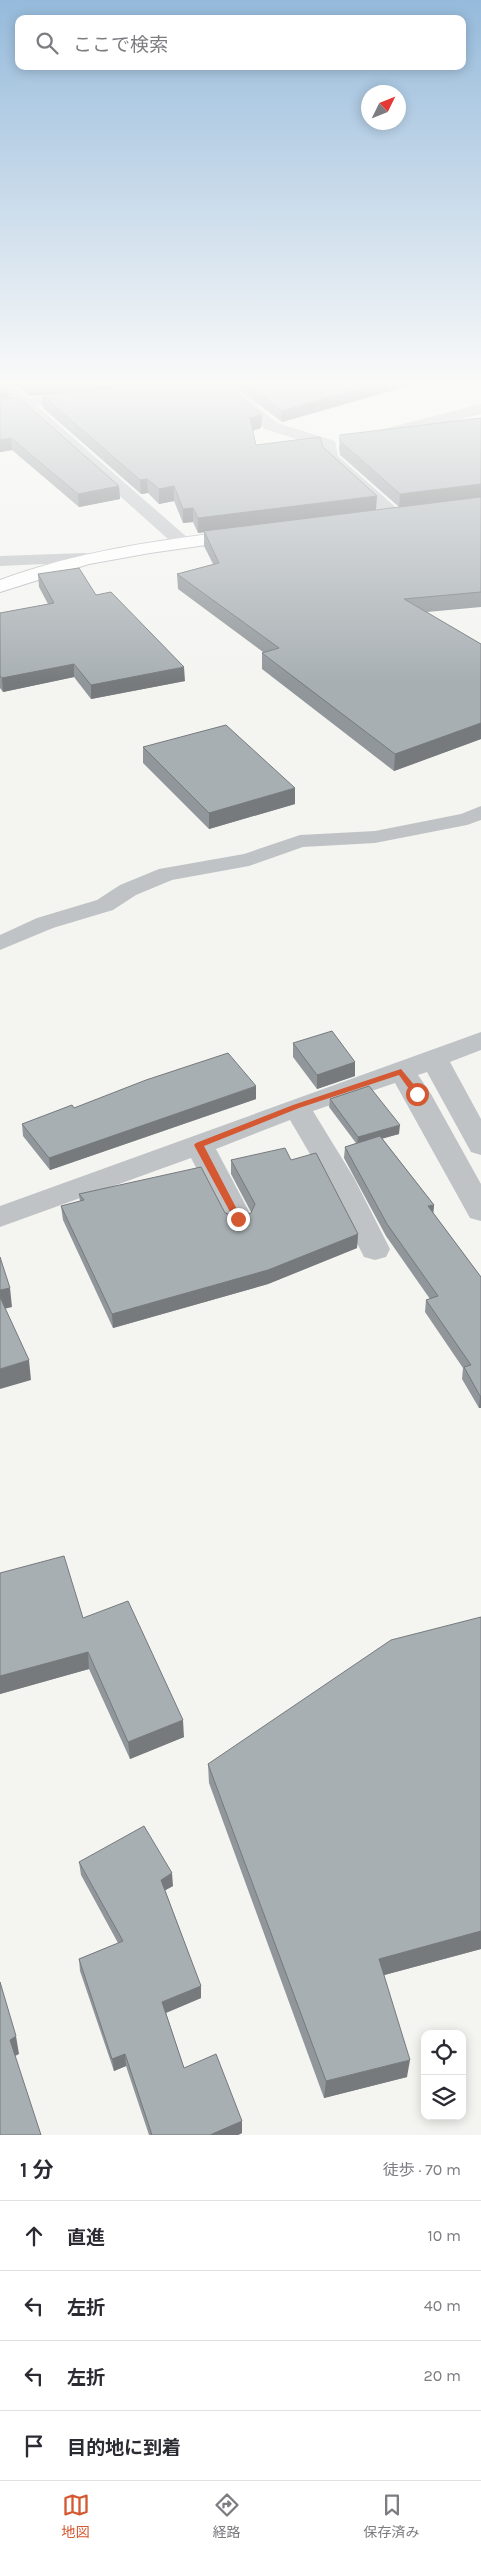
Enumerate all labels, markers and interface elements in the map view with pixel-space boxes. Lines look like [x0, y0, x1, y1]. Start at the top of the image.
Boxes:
search box [15, 15, 466, 70]
icon: search [33, 29, 61, 57]
text: ここで検索 [73, 34, 168, 56]
north arrow [361, 85, 406, 130]
route start [406, 1083, 429, 1106]
route end [227, 1208, 250, 1231]
map controls [421, 2030, 466, 2120]
button: locate [421, 2030, 466, 2075]
button: layers [421, 2075, 466, 2120]
text: 1 分 [20, 2158, 54, 2182]
text: 徒歩 · 70 m [383, 2160, 461, 2179]
icon: ahead [20, 2222, 48, 2250]
text: 10 m [427, 2226, 461, 2245]
text: 直進 [67, 2227, 105, 2249]
icon: left [20, 2292, 48, 2320]
text: 40 m [424, 2296, 461, 2315]
text: 左折 [67, 2297, 105, 2319]
icon: left [20, 2362, 48, 2390]
text: 20 m [423, 2366, 461, 2385]
text: 左折 [67, 2367, 105, 2389]
icon: arrive [20, 2432, 48, 2460]
text: 目的地に到着 [67, 2437, 181, 2459]
tab: 地図 [62, 2491, 90, 2541]
tab: 経路 [213, 2491, 241, 2541]
tab: 保存済み [364, 2491, 420, 2541]

